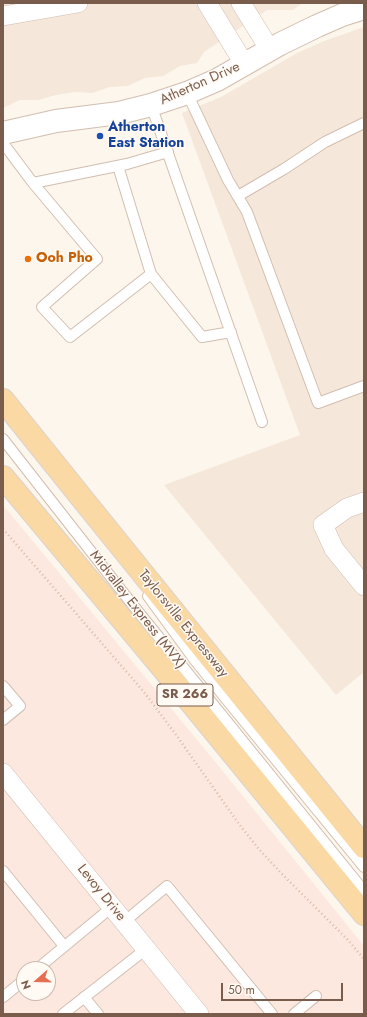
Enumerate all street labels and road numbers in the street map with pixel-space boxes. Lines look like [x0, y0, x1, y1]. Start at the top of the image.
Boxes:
street label: Atherton Drive [157, 59, 243, 109]
street label: Midvalley Express (MVX) [86, 547, 188, 673]
street label: Taylorsville Expressway [134, 567, 232, 681]
road number: SR 266 [157, 684, 213, 706]
street label: Levoy Drive [73, 861, 129, 925]

